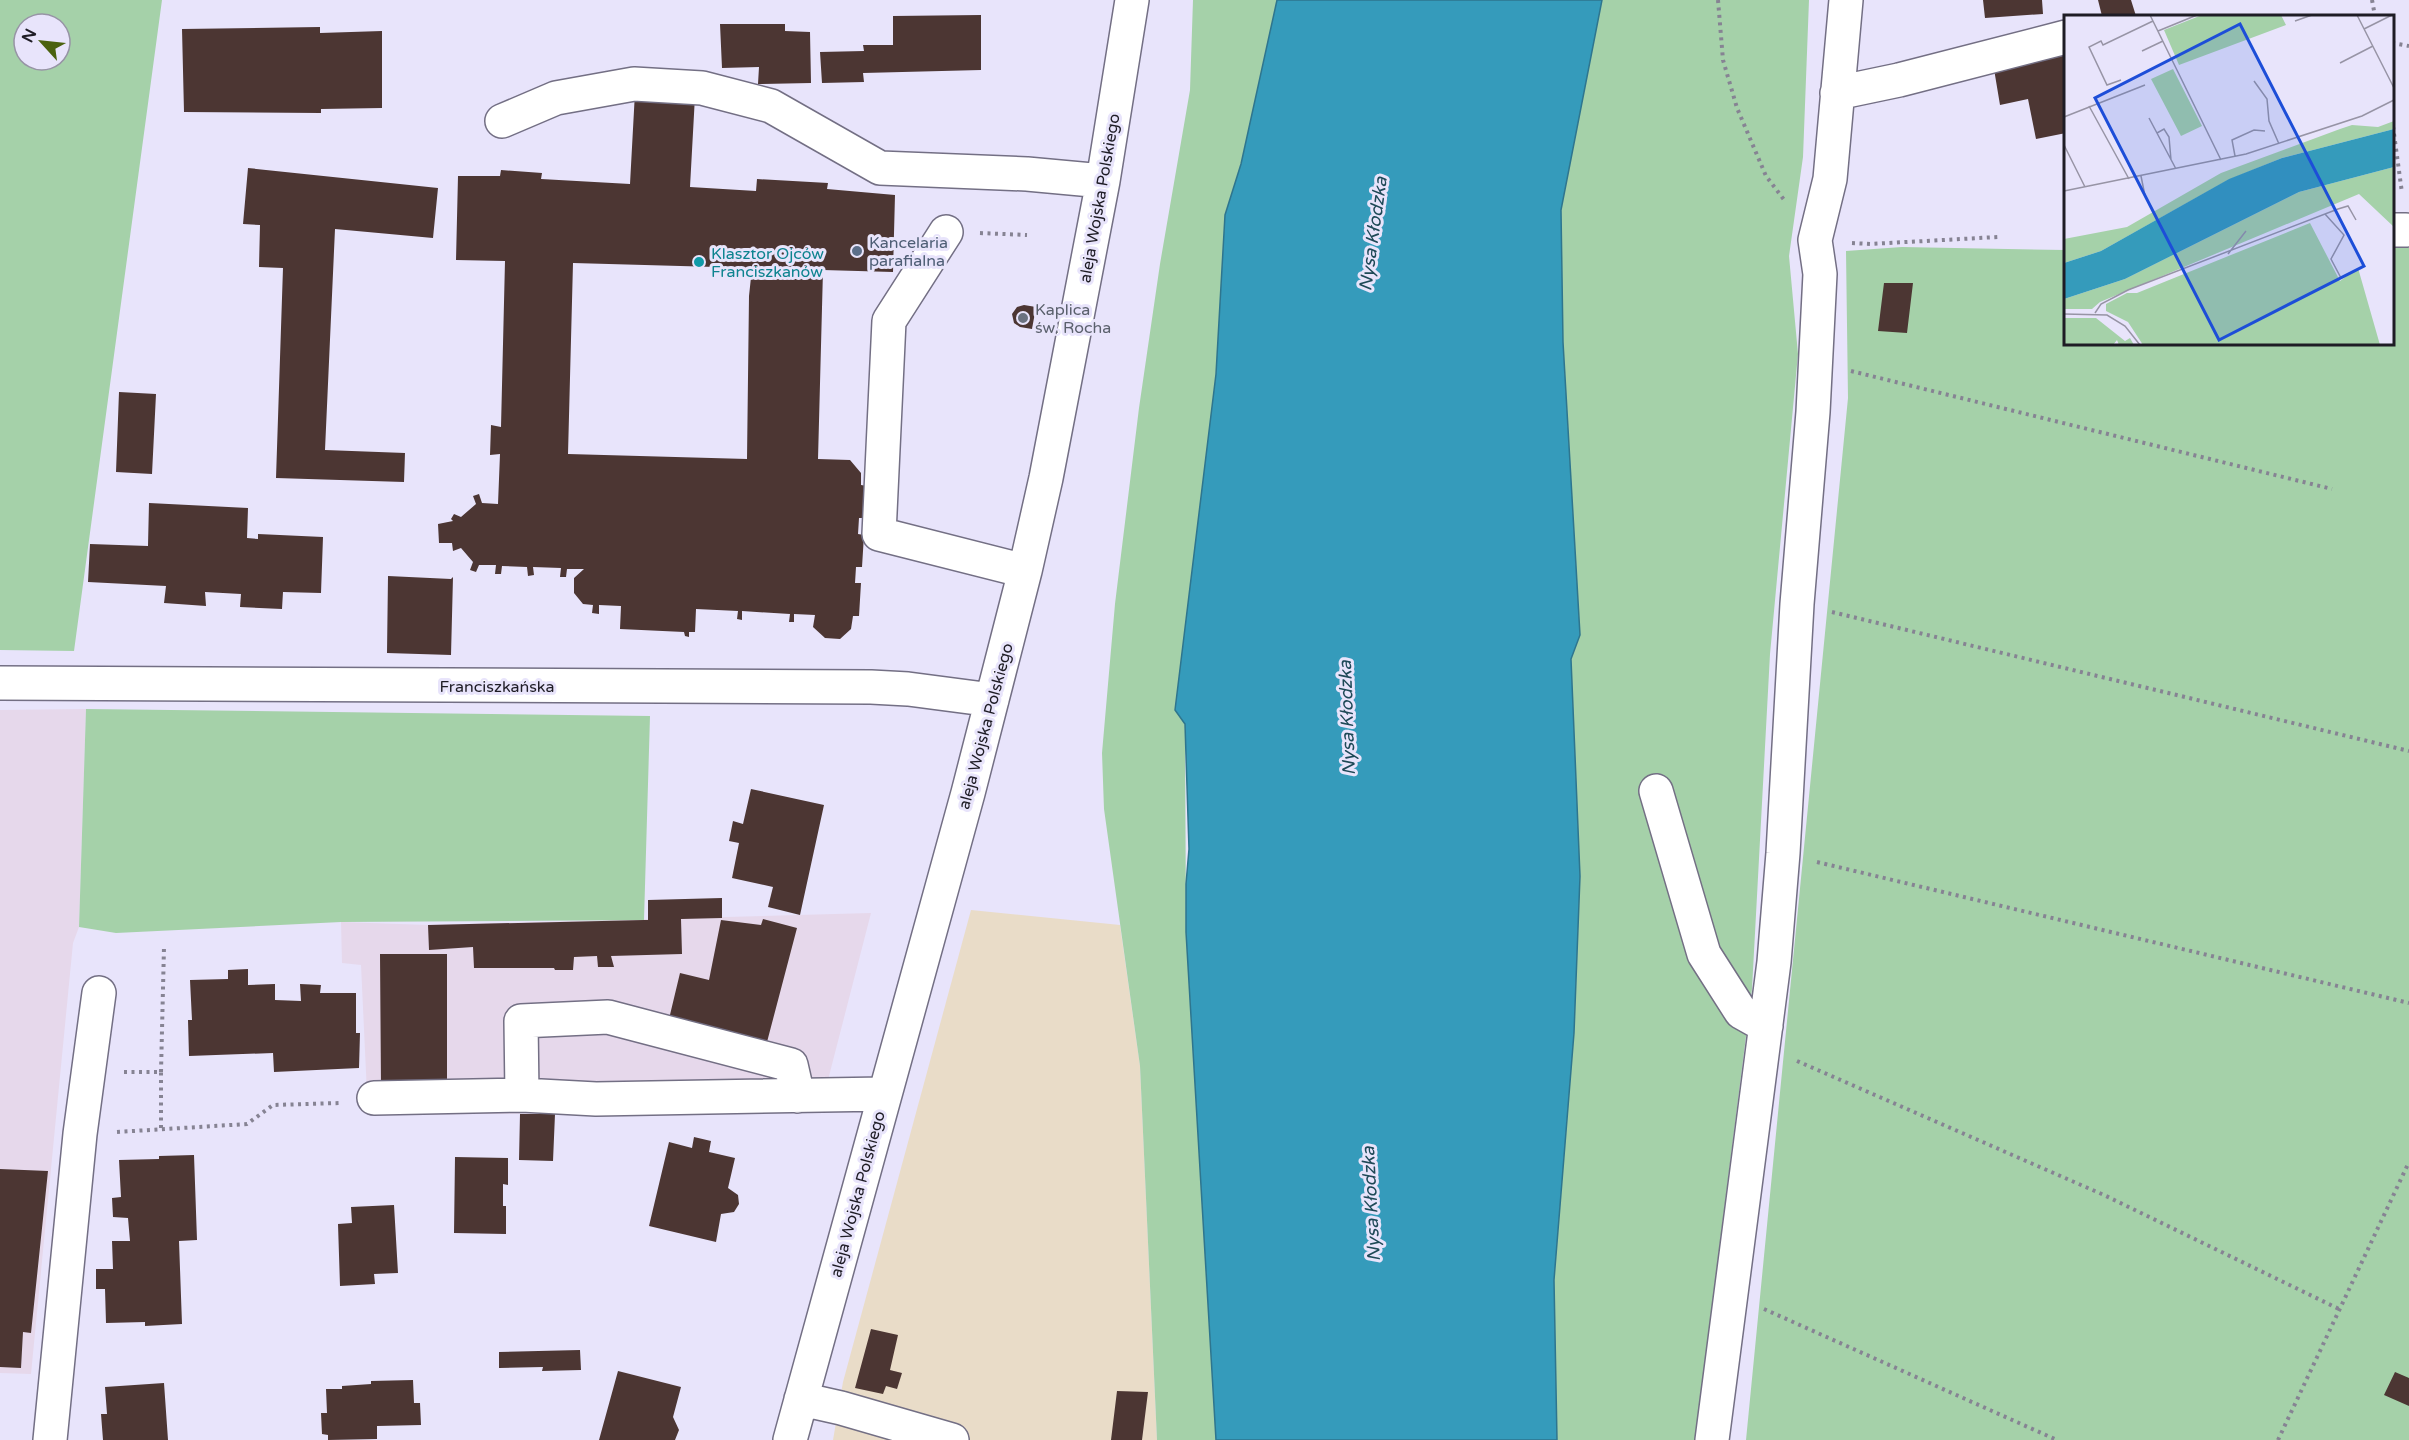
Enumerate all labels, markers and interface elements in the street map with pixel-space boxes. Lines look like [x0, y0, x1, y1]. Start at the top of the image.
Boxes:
north arrow [12, 12, 72, 72]
inset map [2064, 15, 2394, 345]
text: N [18, 25, 41, 46]
street label: aleja Wojska Polskiego [1075, 112, 1125, 284]
water label: Nysa Kłodzka [1354, 175, 1392, 293]
place label: Kancelaria parafialna [869, 233, 948, 271]
place label: Klasztor Ojców Franciszkanów [711, 244, 824, 282]
marker: Kancelaria parafialna [850, 244, 864, 258]
marker: Klasztor Ojców Franciszkanów [692, 255, 706, 269]
place label: Kaplica św. Rocha [1035, 300, 1111, 338]
marker: Kaplica św. Rocha [1016, 311, 1030, 325]
street label: aleja Wojska Polskiego [954, 641, 1018, 812]
water label: Nysa Kłodzka [1334, 659, 1360, 776]
street label: Franciszkańska [440, 677, 554, 697]
street label: aleja Wojska Polskiego [826, 1109, 890, 1280]
water label: Nysa Kłodzka [1357, 1145, 1385, 1262]

